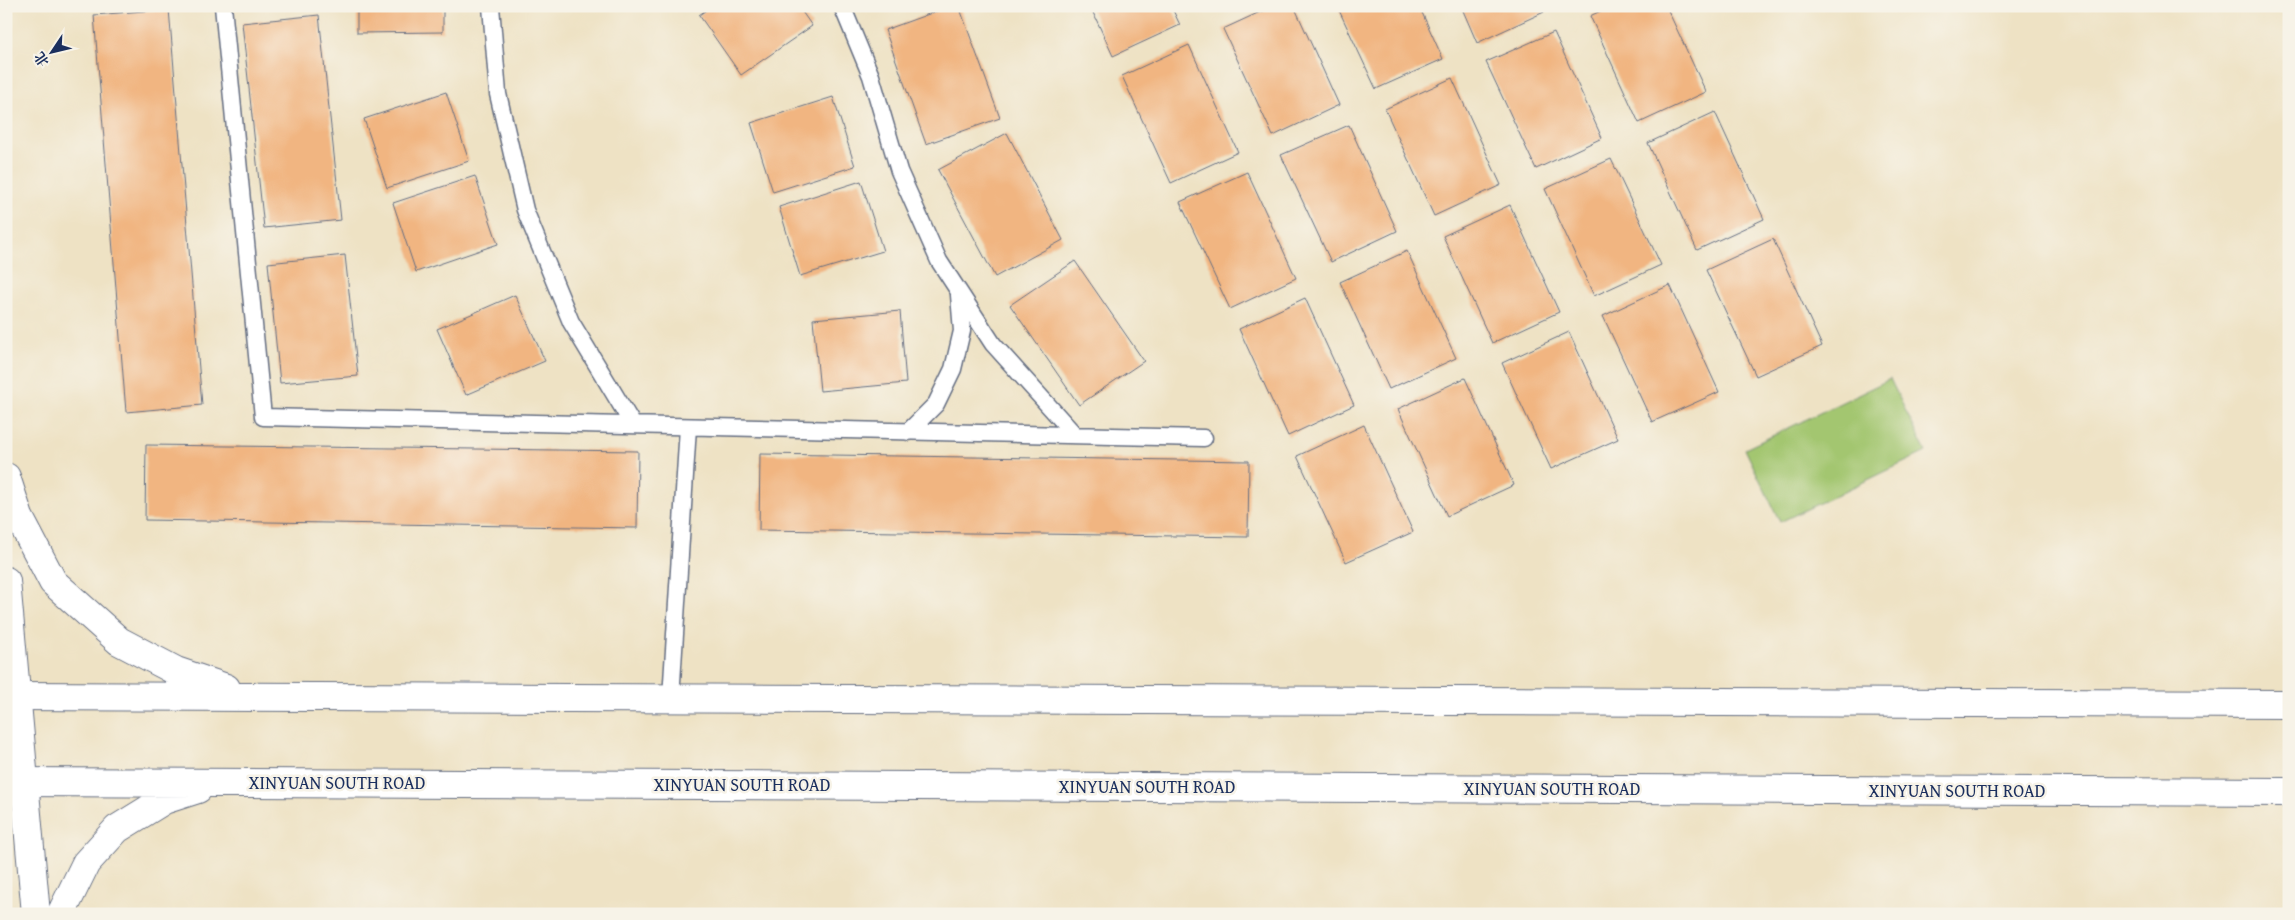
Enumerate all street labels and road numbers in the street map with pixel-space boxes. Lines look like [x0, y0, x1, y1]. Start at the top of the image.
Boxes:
street label: XINYUAN SOUTH ROAD [248, 769, 426, 796]
street label: XINYUAN SOUTH ROAD [653, 771, 831, 798]
street label: XINYUAN SOUTH ROAD [1058, 773, 1236, 800]
street label: XINYUAN SOUTH ROAD [1463, 775, 1641, 802]
street label: XINYUAN SOUTH ROAD [1868, 777, 2046, 804]

